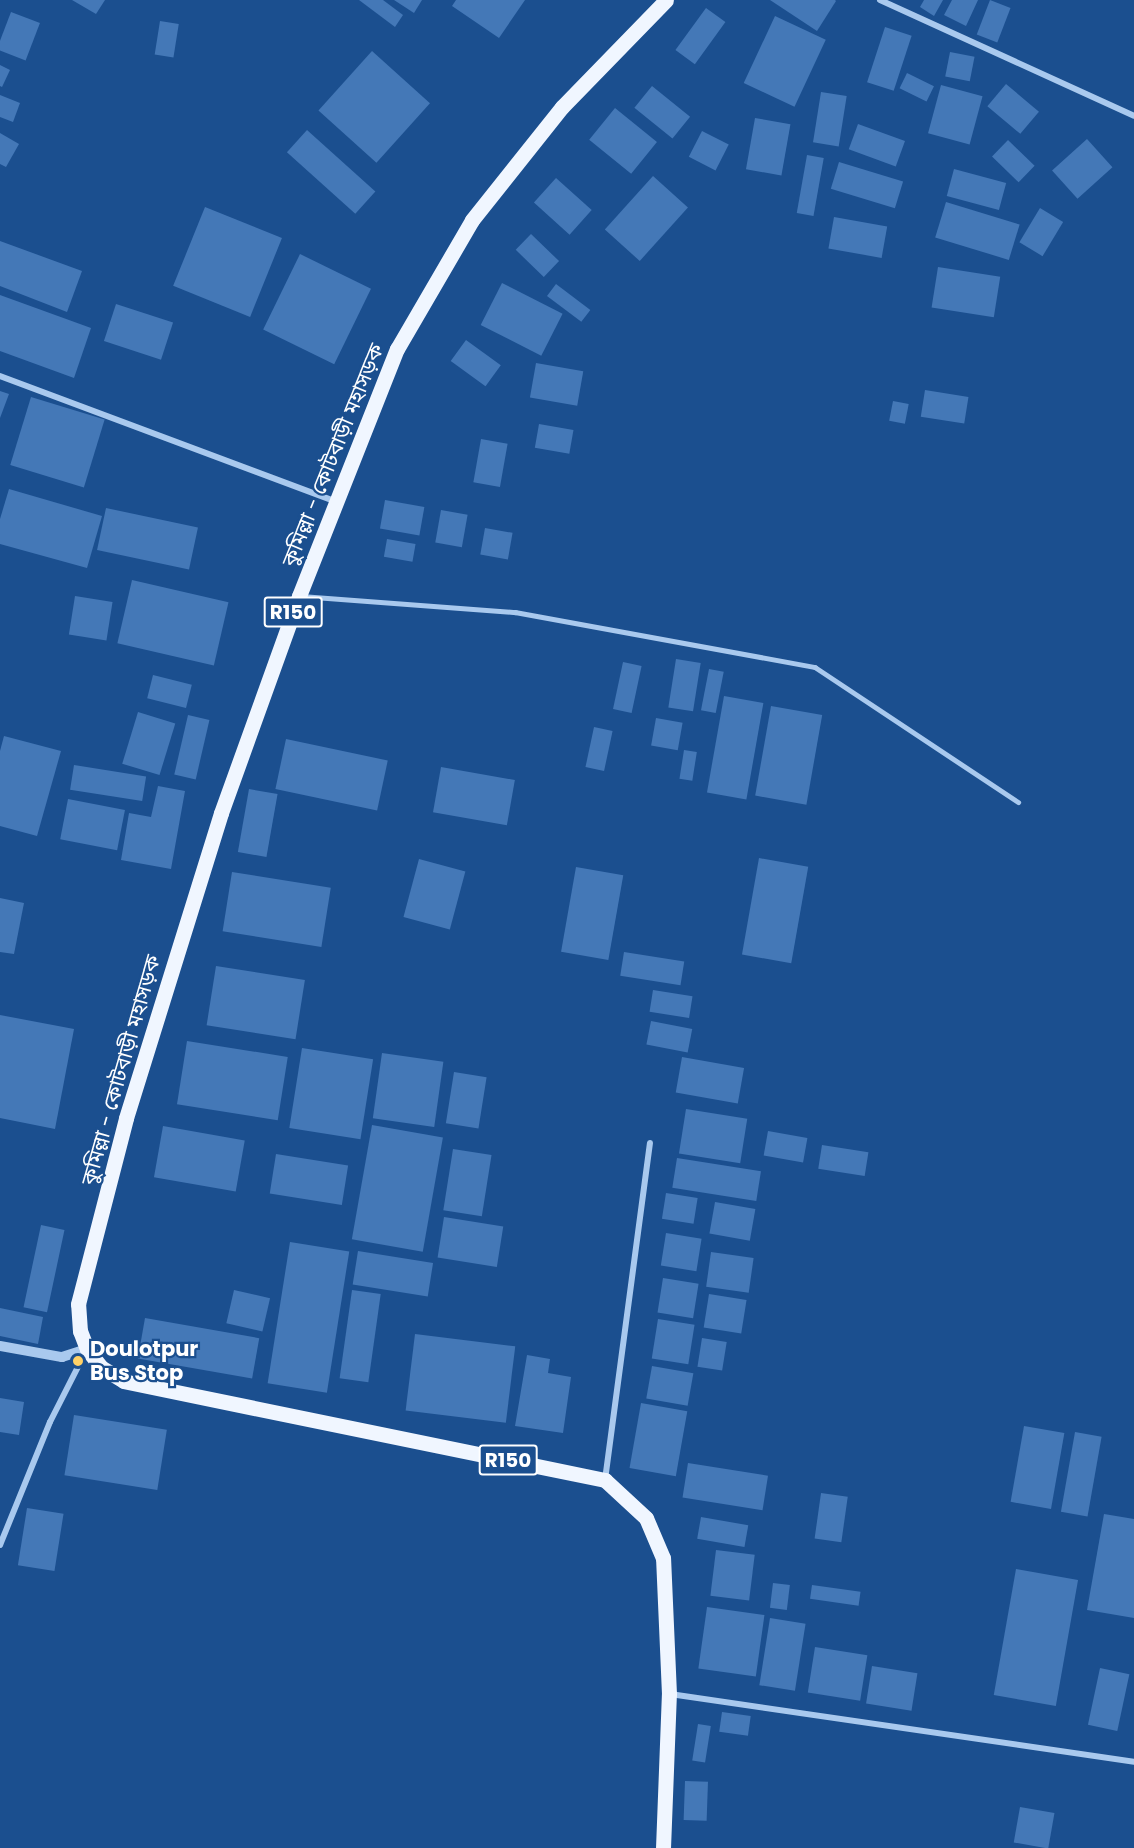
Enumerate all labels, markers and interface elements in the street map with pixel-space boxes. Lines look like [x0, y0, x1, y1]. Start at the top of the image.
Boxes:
street label: কুমিল্লা - কোটবাড়ী মহাসড়ক [277, 340, 389, 570]
road number: R150 [263, 595, 323, 629]
street label: কুমিল্লা - কোটবাড়ী মহাসড়ক [76, 952, 166, 1188]
place label: Doulotpur Bus Stop [90, 1336, 198, 1386]
marker: Doulotpur Bus Stop [71, 1354, 85, 1368]
road number: R150 [478, 1443, 538, 1477]

